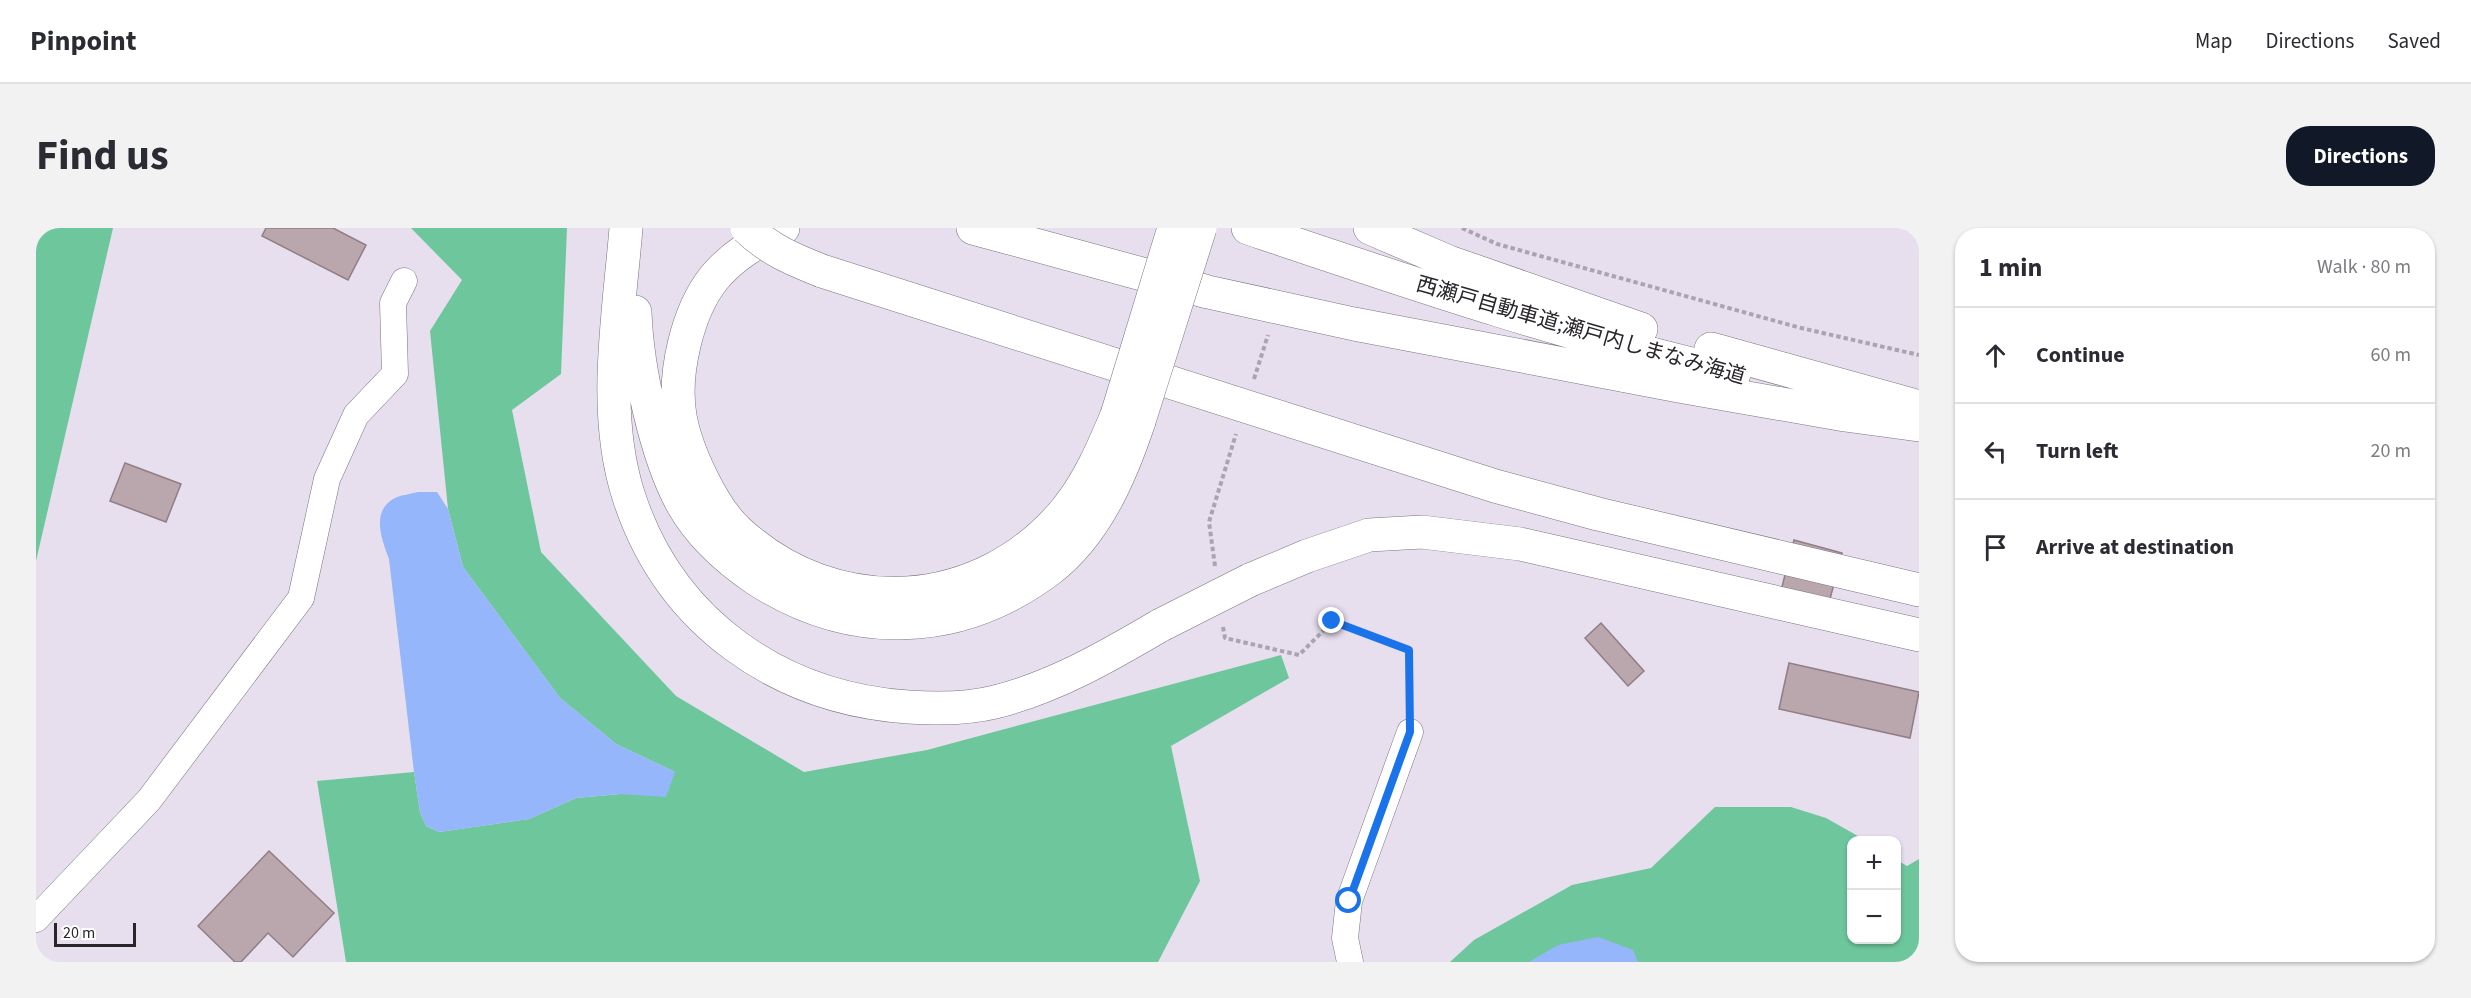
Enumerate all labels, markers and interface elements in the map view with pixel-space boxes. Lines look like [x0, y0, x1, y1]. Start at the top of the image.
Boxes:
text: Pinpoint [30, 21, 137, 61]
text: Map [2195, 26, 2233, 56]
text: Directions [2266, 26, 2354, 56]
text: Saved [2387, 26, 2441, 56]
text: Find us [36, 126, 169, 186]
button: Directions [2286, 126, 2435, 186]
text: 1 min [1979, 249, 2042, 286]
text: Walk · 80 m [2317, 253, 2411, 281]
street label: 西瀬戸自動車道;瀬戸内しまなみ海道 [1413, 269, 1749, 391]
icon: ahead [1979, 339, 2012, 372]
text: Continue [2036, 339, 2125, 371]
text: 60 m [2371, 341, 2411, 369]
icon: left [1979, 435, 2012, 468]
text: Turn left [2036, 435, 2118, 467]
text: 20 m [2371, 437, 2411, 465]
icon: arrive [1979, 531, 2012, 564]
text: Arrive at destination [2036, 531, 2234, 563]
route end [1318, 607, 1344, 633]
map controls [1847, 836, 1901, 944]
button: + [1847, 836, 1901, 890]
route start [1335, 887, 1361, 913]
button: − [1847, 890, 1901, 944]
scale bar [54, 920, 136, 948]
text: 20 m [63, 922, 95, 944]

